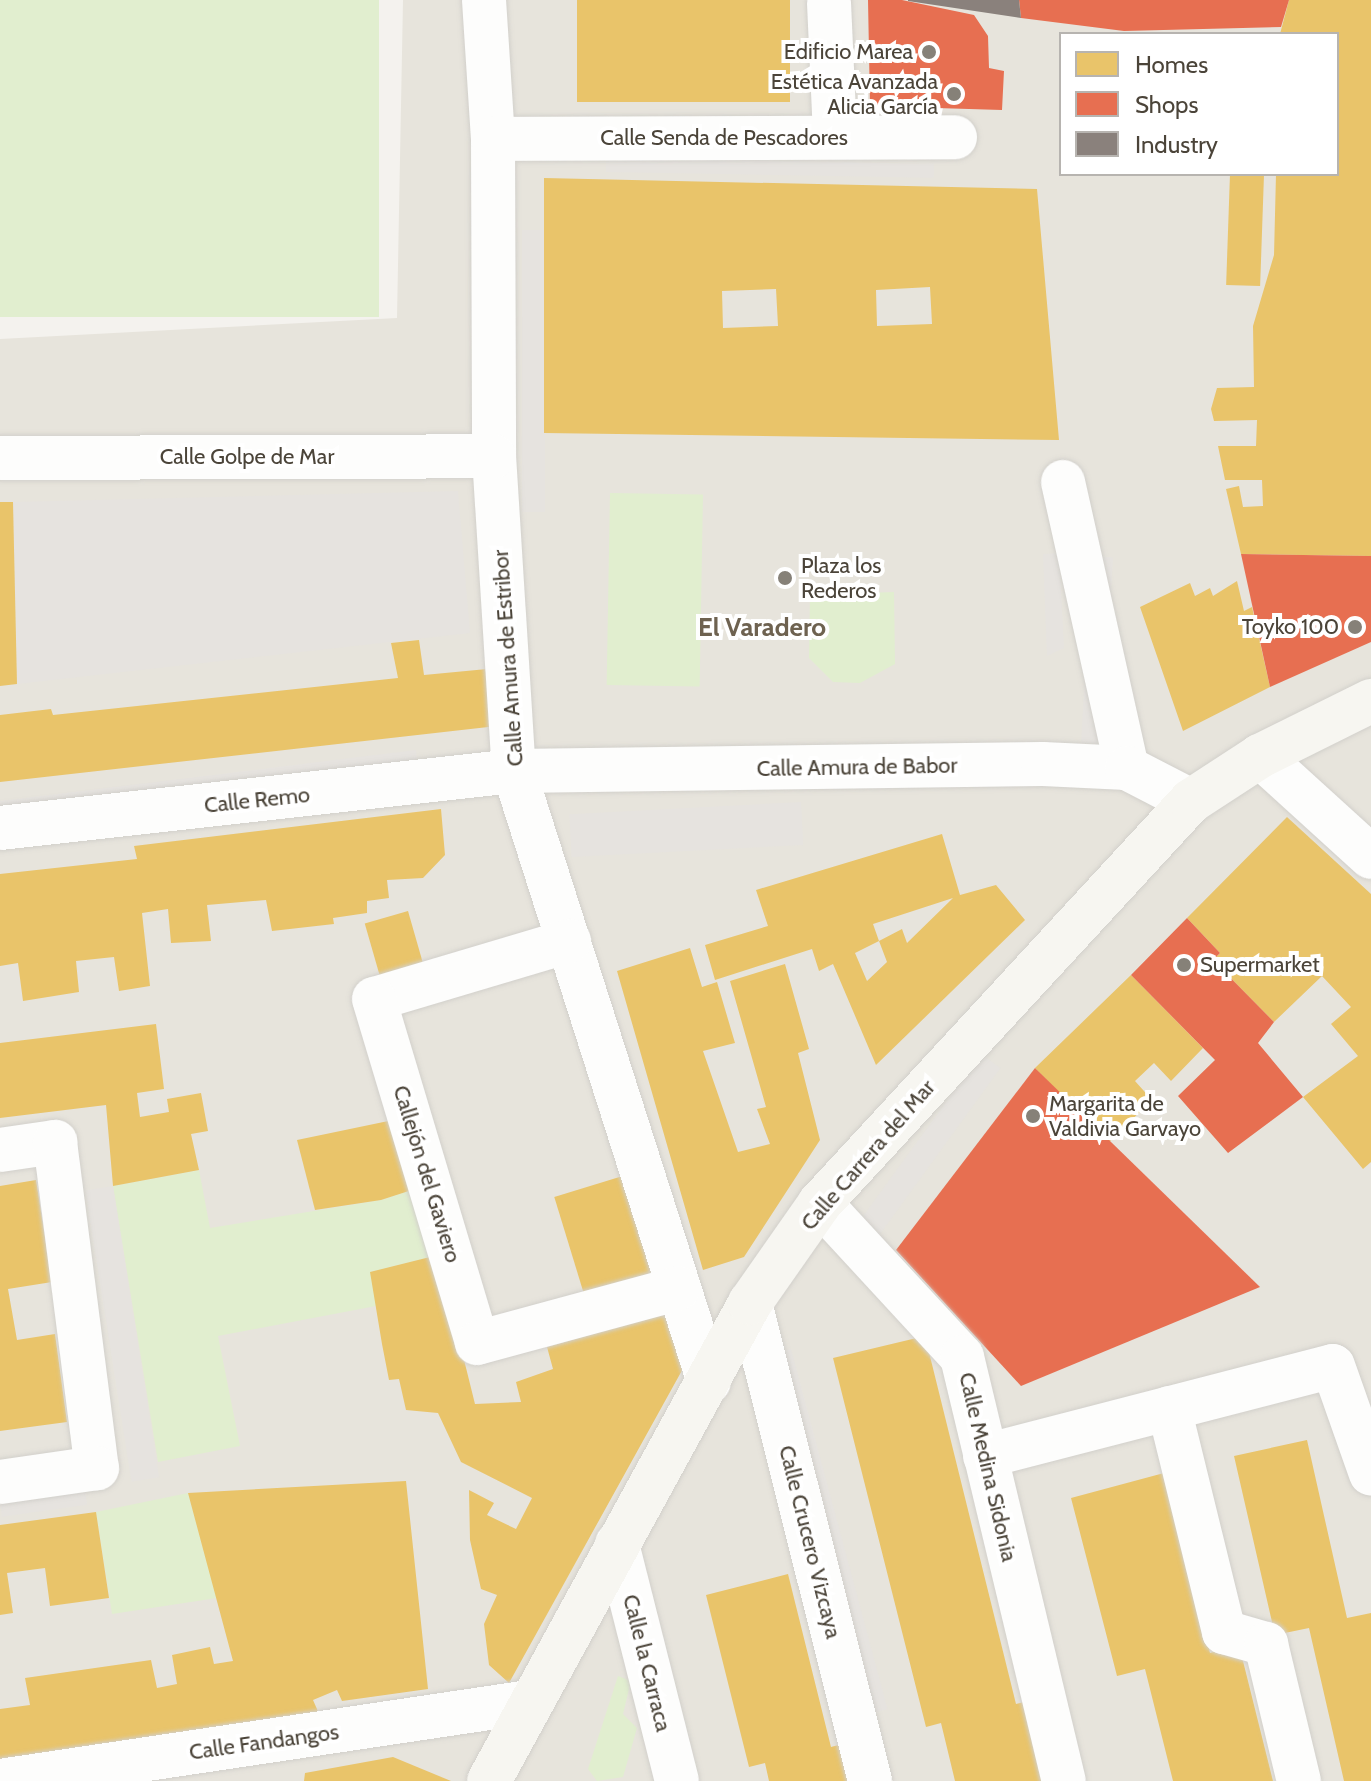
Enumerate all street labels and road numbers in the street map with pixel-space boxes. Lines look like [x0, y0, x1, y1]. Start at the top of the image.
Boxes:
street label: Calle Senda de Pescadores [600, 125, 848, 151]
street label: Calle Golpe de Mar [160, 444, 334, 470]
street label: Calle Amura de Estribor [487, 549, 529, 767]
street label: Calle Amura de Babor [756, 752, 958, 782]
street label: Calle Remo [203, 781, 311, 819]
street label: Calle Carrera del Mar [795, 1074, 941, 1236]
street label: Callejón del Gaviero [388, 1082, 466, 1266]
street label: Calle Medina Sidonia [953, 1370, 1023, 1564]
street label: Calle Crucero Vizcaya [773, 1443, 847, 1641]
street label: Calle la Carraca [617, 1592, 677, 1734]
street label: Calle Fandangos [187, 1718, 341, 1766]

